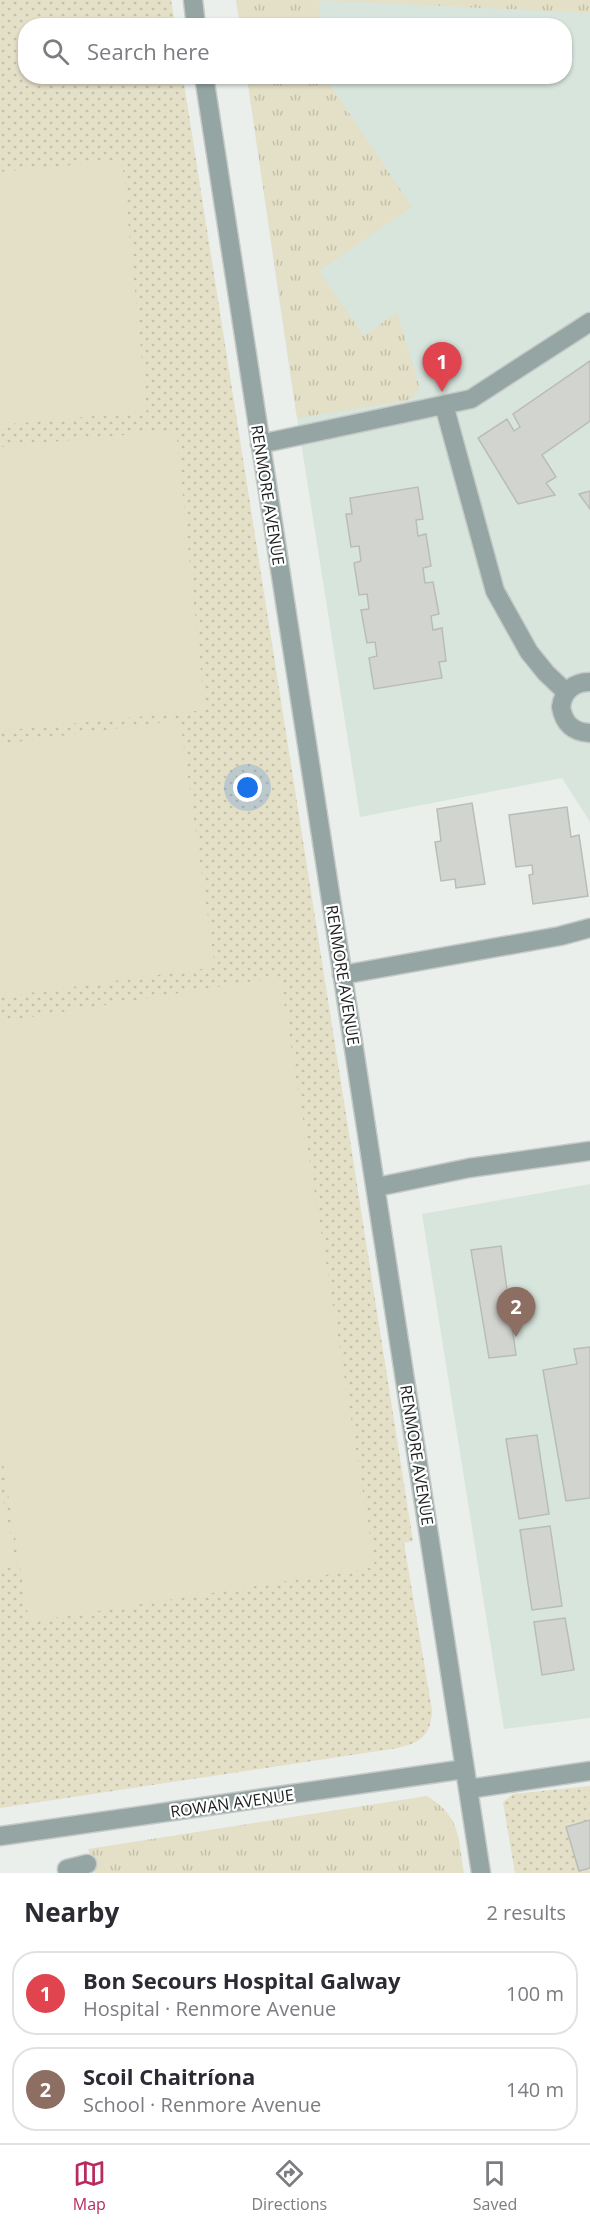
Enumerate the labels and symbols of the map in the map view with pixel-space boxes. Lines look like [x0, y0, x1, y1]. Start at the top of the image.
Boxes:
pin: 1 [422, 342, 462, 392]
street label: RENMORE AVENUE [246, 423, 290, 567]
your location [233, 773, 262, 802]
street label: RENMORE AVENUE [321, 903, 365, 1047]
pin: 2 [496, 1288, 536, 1337]
street label: RENMORE AVENUE [395, 1383, 439, 1527]
street label: ROWAN AVENUE [169, 1783, 295, 1823]

